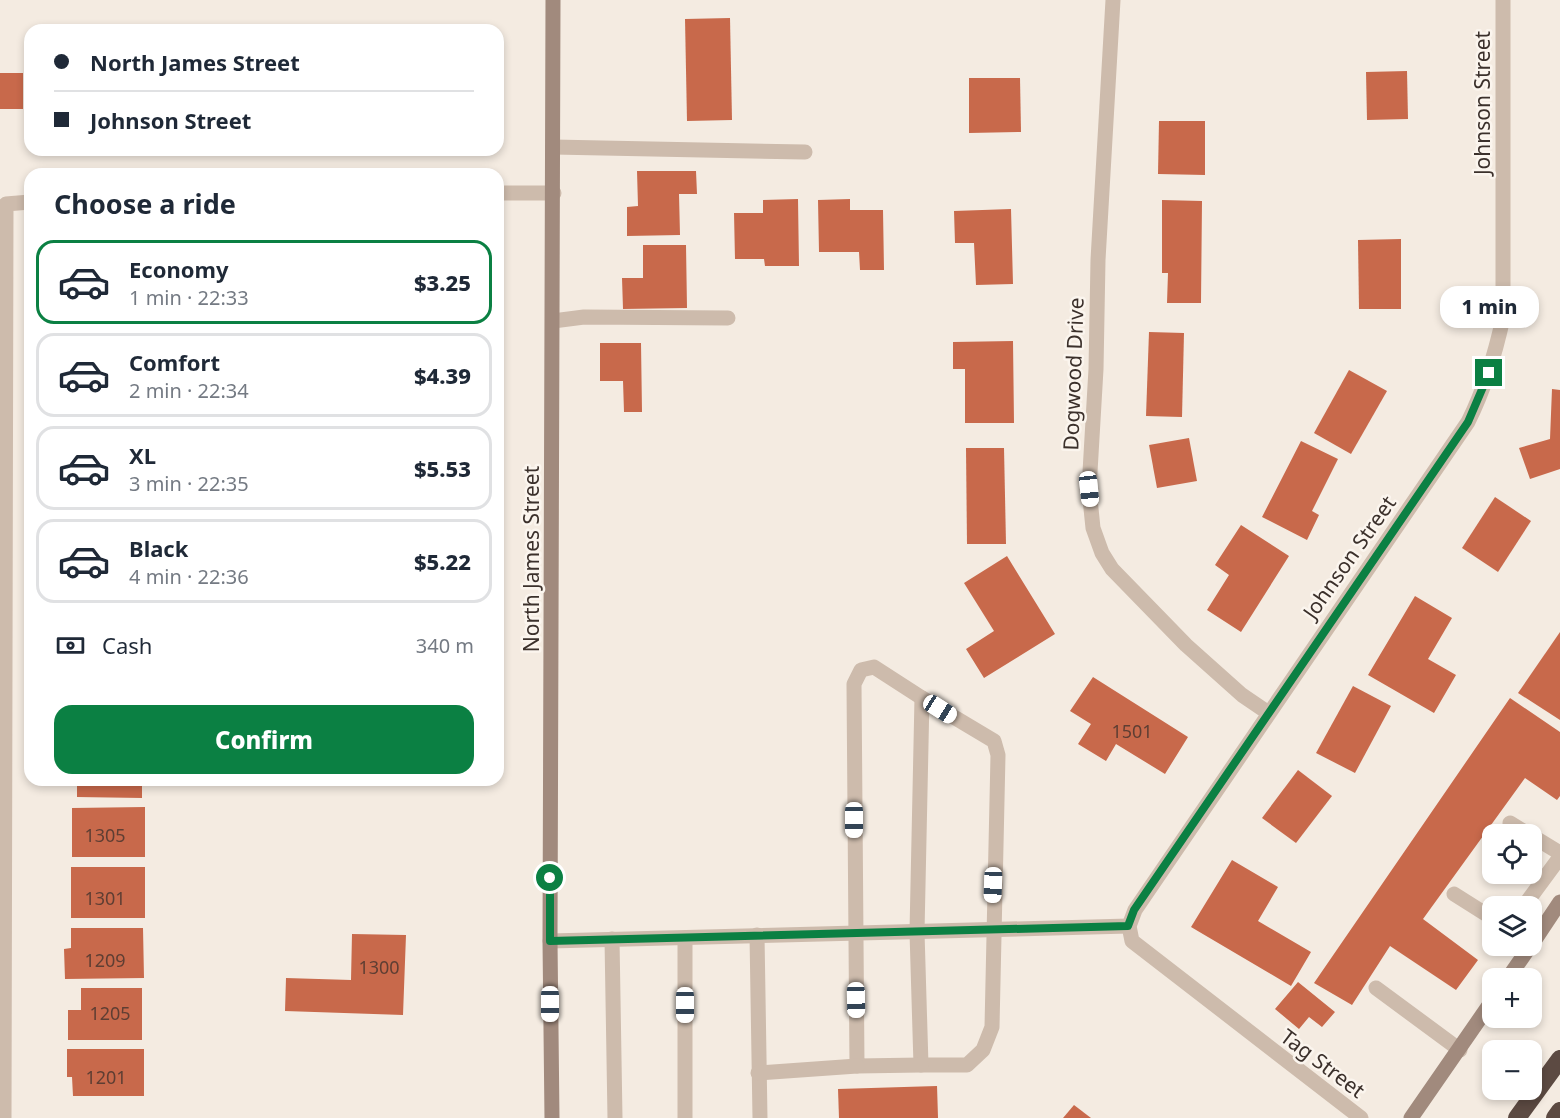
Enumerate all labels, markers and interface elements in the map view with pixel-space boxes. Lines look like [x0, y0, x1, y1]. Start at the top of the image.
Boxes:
street label: Johnson Street [1468, 30, 1496, 177]
text: North James Street [90, 47, 300, 77]
text: Johnson Street [90, 105, 251, 135]
text: Choose a ride [54, 185, 236, 222]
text: Economy [129, 254, 228, 284]
icon: car [57, 255, 111, 309]
text: $3.25 [414, 267, 471, 297]
text: 1 min · 22:33 [129, 284, 249, 311]
callout: 1 min [1440, 286, 1538, 328]
text: 1 min [1462, 293, 1517, 320]
street label: Dogwood Drive [1056, 297, 1090, 451]
text: Comfort [129, 347, 220, 377]
icon: car [57, 348, 111, 402]
route end [1475, 359, 1502, 386]
text: $4.39 [414, 360, 471, 390]
text: 2 min · 22:34 [129, 377, 249, 404]
text: XL [129, 440, 156, 470]
icon: car [57, 441, 111, 495]
text: $5.53 [414, 453, 471, 483]
street label: North James Street [517, 465, 545, 652]
text: 3 min · 22:35 [129, 470, 249, 497]
car [1078, 470, 1100, 508]
street label: Johnson Street [1295, 490, 1402, 626]
text: Black [129, 533, 188, 563]
icon: car [57, 534, 111, 588]
text: $5.22 [414, 546, 471, 576]
text: 4 min · 22:36 [129, 563, 249, 590]
icon: cash [54, 629, 87, 662]
text: Cash [102, 630, 152, 660]
text: 340 m [416, 632, 474, 659]
car [920, 692, 960, 726]
button: Confirm [54, 705, 474, 774]
house number: 1501 [1111, 719, 1153, 743]
car [845, 802, 863, 838]
house number: 1305 [84, 823, 126, 847]
map controls [1482, 824, 1542, 1100]
button: locate [1482, 824, 1542, 884]
route start [536, 864, 563, 891]
car [983, 867, 1003, 903]
house number: 1301 [84, 886, 126, 910]
button: layers [1482, 896, 1542, 956]
house number: 1209 [84, 948, 126, 972]
house number: 1300 [358, 955, 400, 979]
button: + [1482, 968, 1542, 1028]
car [847, 982, 865, 1018]
car [541, 986, 559, 1022]
car [676, 987, 694, 1023]
house number: 1205 [89, 1001, 131, 1025]
street label: Tag Street [1275, 1022, 1371, 1104]
button: − [1482, 1040, 1542, 1100]
house number: 1201 [85, 1065, 127, 1089]

